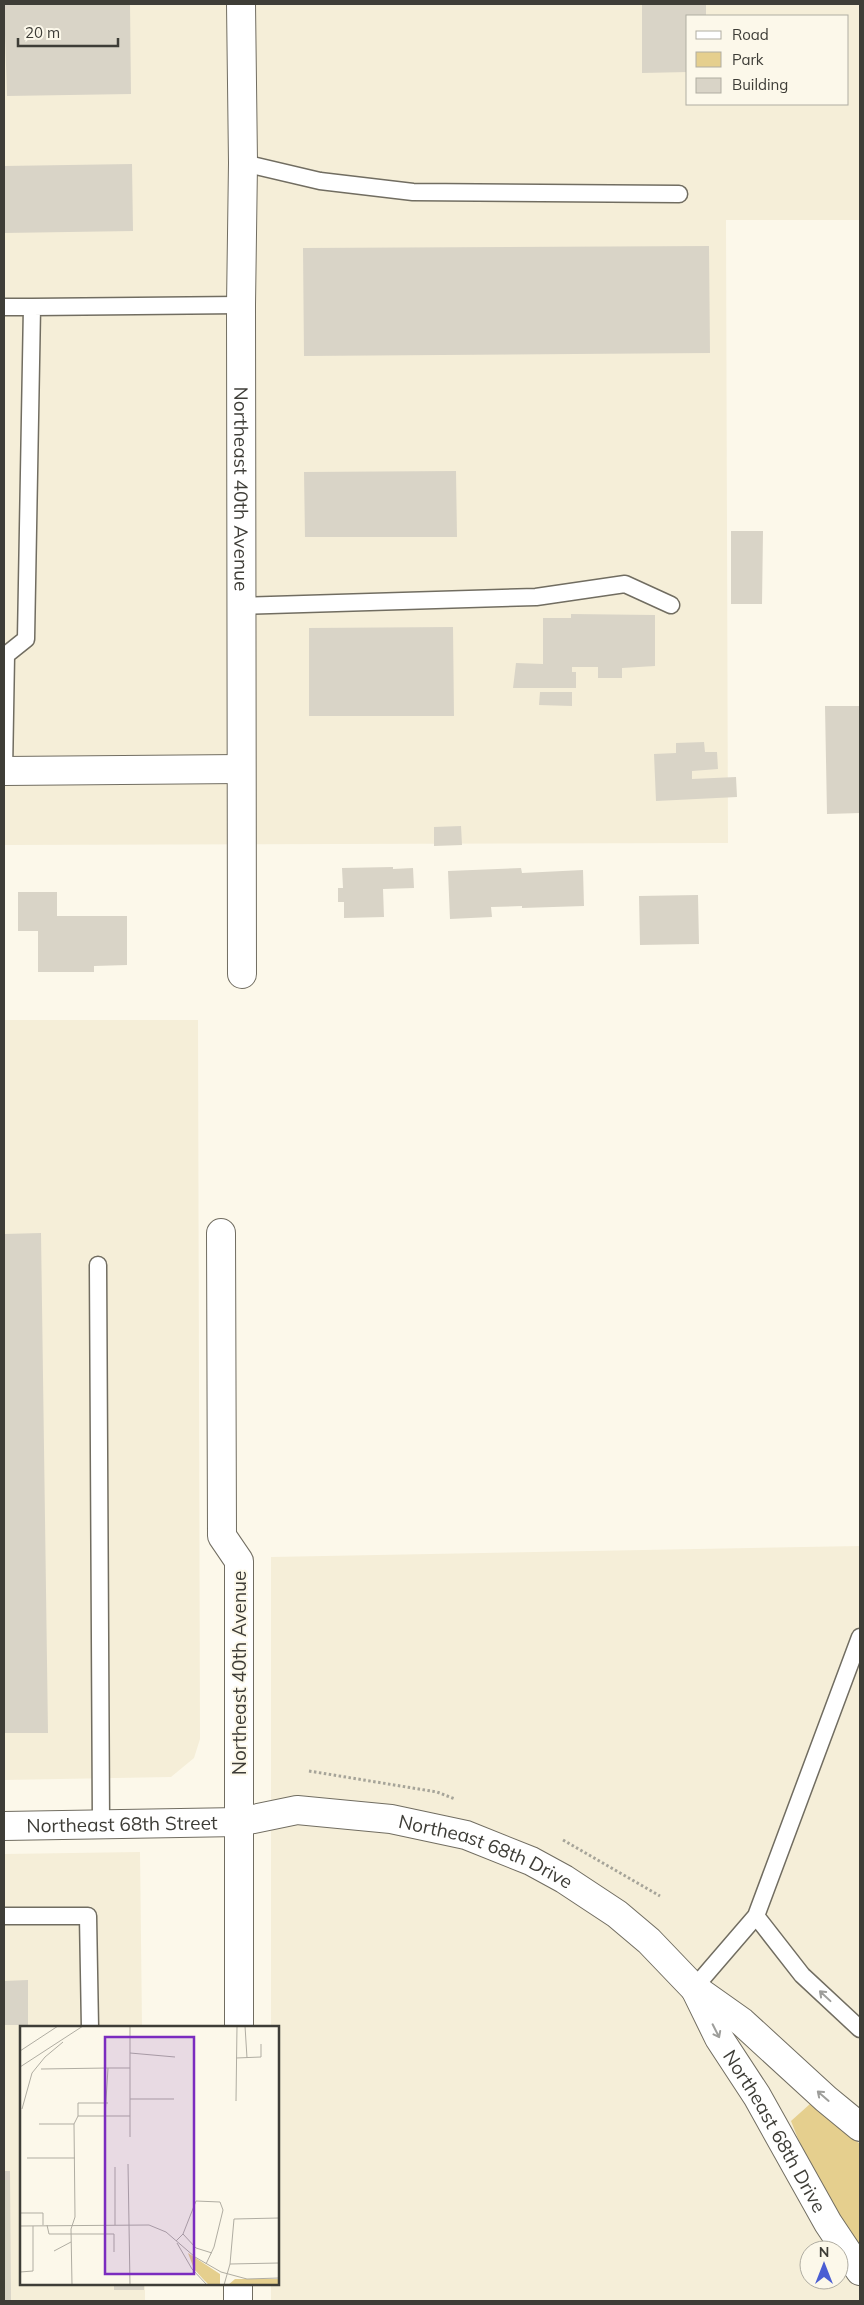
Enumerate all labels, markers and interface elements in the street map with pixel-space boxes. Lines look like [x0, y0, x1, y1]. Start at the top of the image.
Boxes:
scale bar [18, 15, 118, 47]
legend [686, 15, 849, 105]
text: 20 m [25, 23, 60, 42]
text: Road [732, 25, 769, 44]
text: Park [732, 50, 764, 69]
text: Building [732, 75, 788, 94]
street label: Northeast 40th Avenue [229, 387, 253, 591]
street label: Northeast 40th Avenue [227, 1571, 251, 1775]
street label: Northeast 68th Drive [396, 1809, 578, 1894]
street label: Northeast 68th Street [26, 1810, 218, 1838]
one-way arrow [818, 1990, 831, 2002]
one-way arrow [711, 2024, 721, 2039]
inset map [20, 2026, 279, 2285]
street label: Northeast 68th Drive [718, 2045, 832, 2217]
one-way arrow [816, 2090, 829, 2101]
north arrow [799, 2240, 849, 2290]
text: N [819, 2243, 829, 2261]

